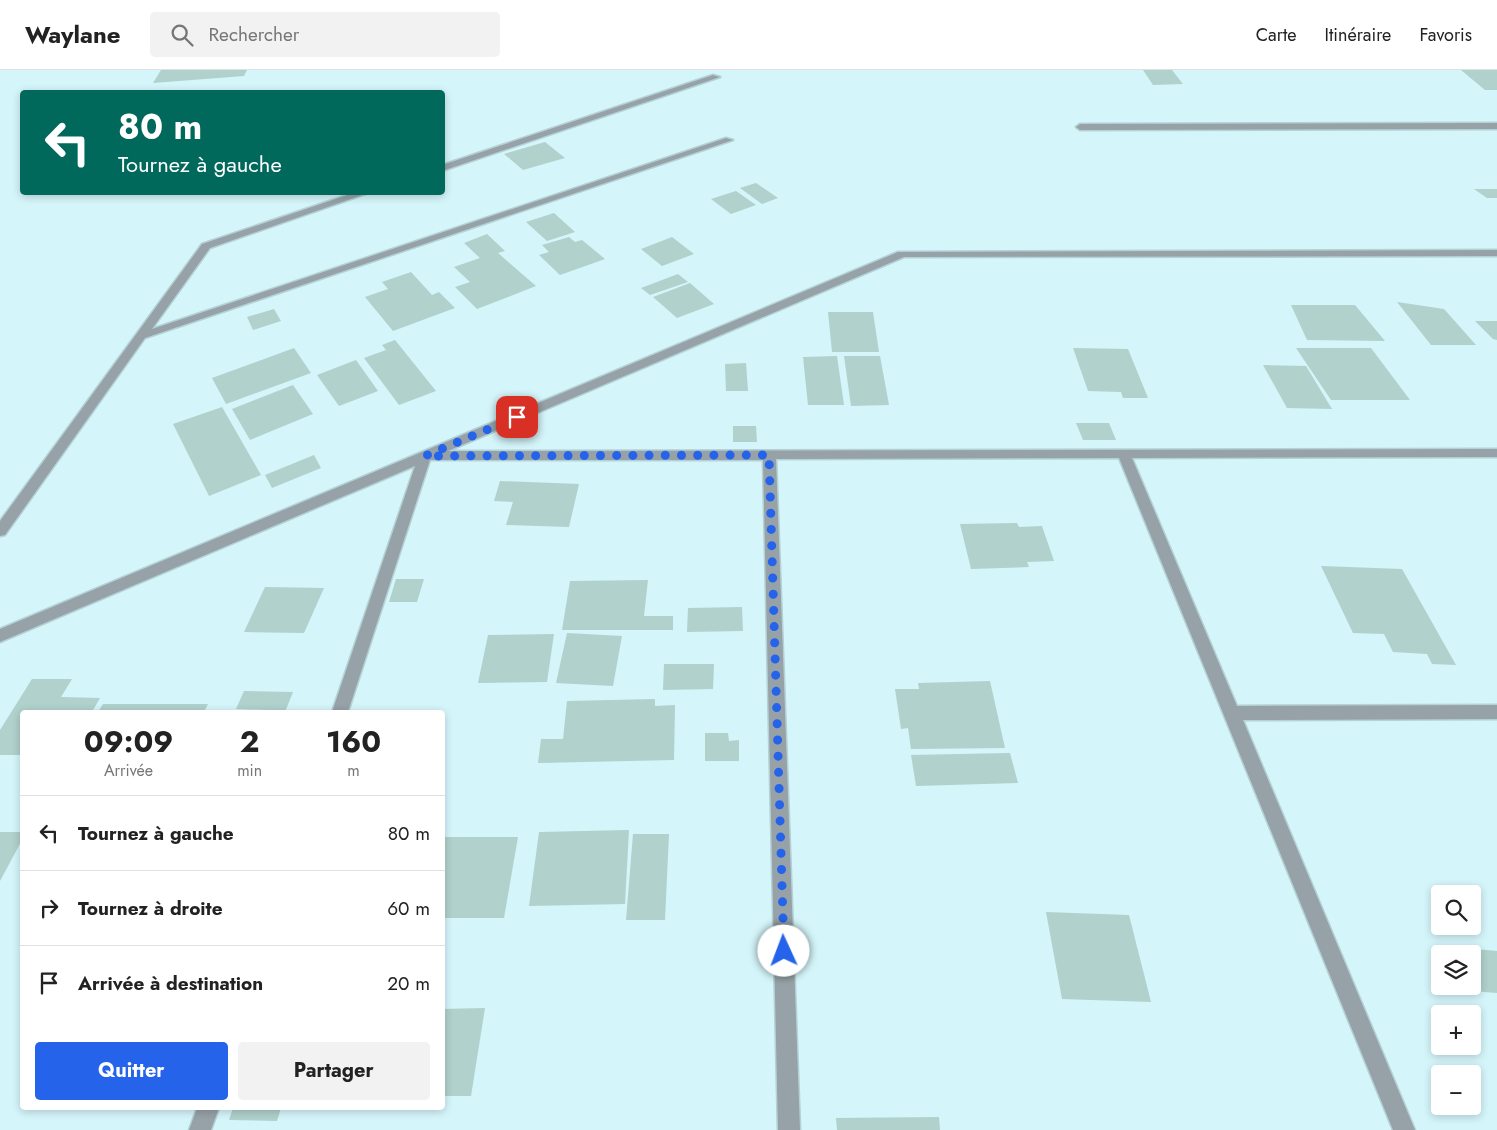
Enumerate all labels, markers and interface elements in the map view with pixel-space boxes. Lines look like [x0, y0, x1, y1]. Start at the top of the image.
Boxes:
search box [150, 12, 500, 57]
text: Waylane [25, 17, 120, 52]
icon: search [168, 21, 196, 49]
text: Rechercher [208, 21, 299, 48]
text: Carte [1256, 22, 1297, 48]
text: Itinéraire [1325, 22, 1391, 48]
text: Favoris [1419, 22, 1472, 48]
text: 80 m [118, 102, 202, 152]
icon: left [35, 110, 100, 175]
text: Tournez à gauche [118, 148, 282, 180]
pin [496, 396, 538, 438]
icon: arrive [503, 403, 531, 431]
text: 09:09 [84, 720, 173, 763]
text: 2 [240, 720, 259, 763]
text: 160 [326, 720, 381, 763]
text: Arrivée [104, 759, 153, 782]
text: min [237, 759, 262, 782]
text: m [347, 759, 360, 782]
icon: left [35, 819, 63, 847]
text: Tournez à gauche [78, 820, 234, 847]
text: 80 m [388, 820, 430, 847]
map controls [1431, 885, 1481, 1115]
button: search [1431, 885, 1481, 935]
icon: right [35, 894, 63, 922]
text: Tournez à droite [78, 895, 223, 922]
text: 60 m [387, 895, 430, 922]
position arrow [757, 924, 809, 976]
button: layers [1431, 945, 1481, 995]
icon: arrive [35, 969, 63, 997]
text: Arrivée à destination [78, 970, 263, 997]
text: 20 m [387, 970, 430, 997]
button: + [1431, 1005, 1481, 1055]
button: Quitter [35, 1042, 228, 1100]
button: Partager [238, 1042, 430, 1100]
button: − [1431, 1065, 1481, 1115]

